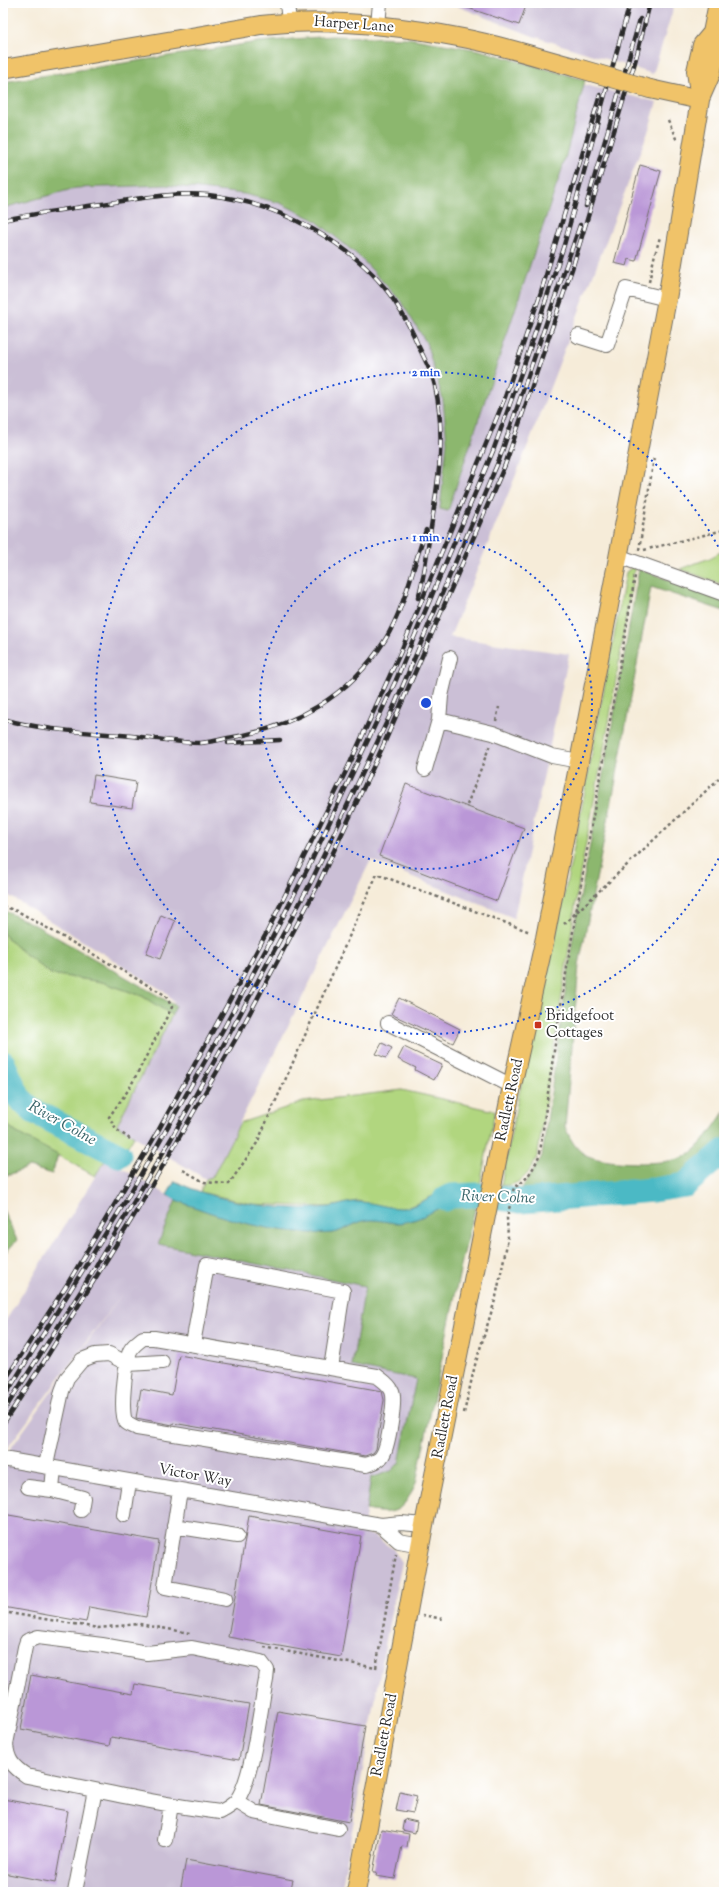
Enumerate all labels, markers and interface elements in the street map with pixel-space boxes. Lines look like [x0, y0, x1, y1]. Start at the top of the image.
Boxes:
street label: Harper Lane [313, 12, 395, 38]
text: 2 min [412, 364, 441, 382]
text: 1 min [411, 529, 440, 547]
centre of rings [419, 696, 433, 710]
place label: Bridgefoot Cottages [546, 1006, 614, 1044]
marker: Bridgefoot Cottages [533, 1020, 543, 1030]
street label: Radlett Road [491, 1056, 529, 1143]
water label: River Colne [24, 1096, 100, 1152]
water label: River Colne [460, 1185, 536, 1211]
street label: Radlett Road [428, 1373, 464, 1460]
street label: Victor Way [157, 1459, 234, 1493]
street label: Radlett Road [367, 1691, 403, 1778]

